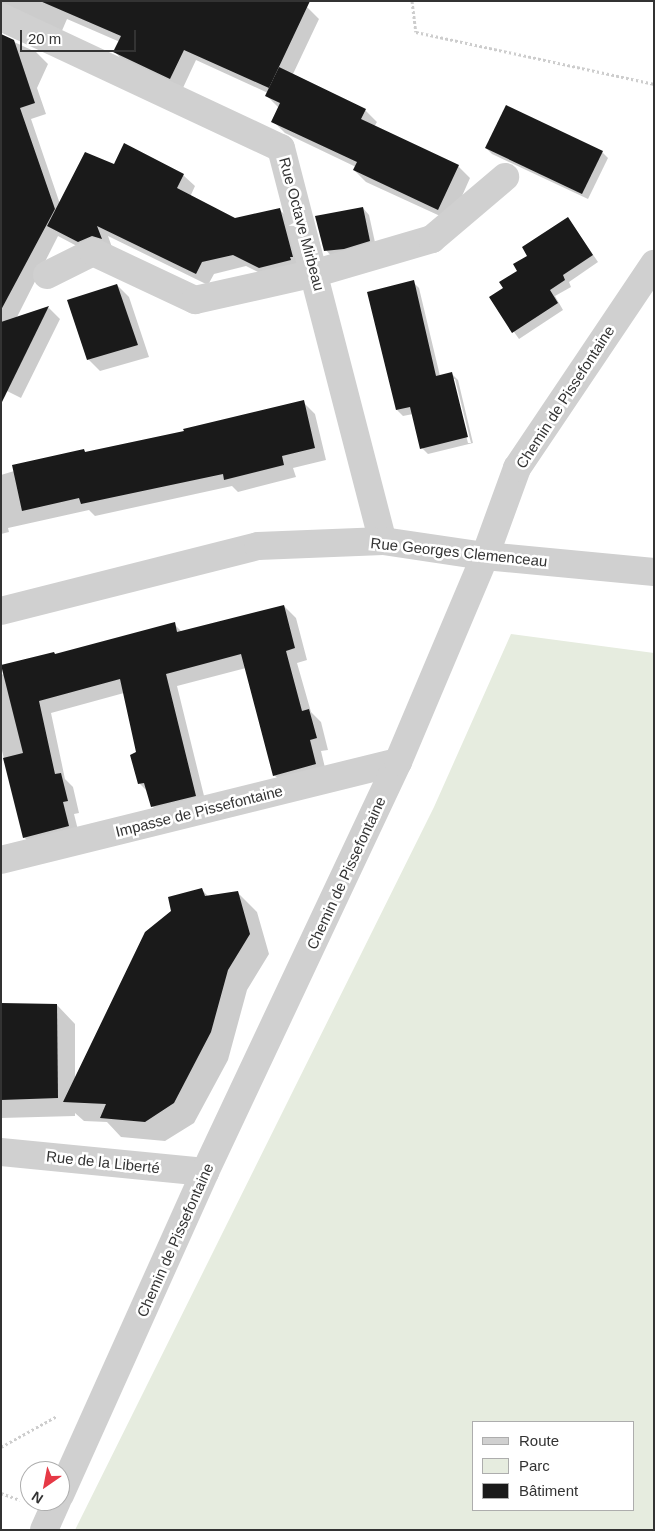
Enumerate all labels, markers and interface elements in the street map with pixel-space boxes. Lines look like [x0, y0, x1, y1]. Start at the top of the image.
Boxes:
scale bar [22, 20, 139, 52]
text: 20 m [28, 30, 61, 47]
street label: Rue Octave Mirbeau [276, 155, 328, 293]
street label: Chemin de Pissefontaine [512, 322, 618, 472]
street label: Rue Georges Clemenceau [370, 534, 548, 570]
street label: Impasse de Pissefontaine [113, 781, 285, 841]
street label: Chemin de Pissefontaine [303, 794, 389, 952]
street label: Rue de la Liberté [45, 1147, 161, 1177]
street label: Chemin de Pissefontaine [133, 1160, 217, 1320]
legend [472, 1421, 635, 1511]
text: Route [519, 1432, 559, 1449]
text: Parc [519, 1457, 550, 1474]
north arrow [20, 1461, 70, 1511]
text: Bâtiment [519, 1482, 578, 1499]
text: N [29, 1488, 46, 1507]

